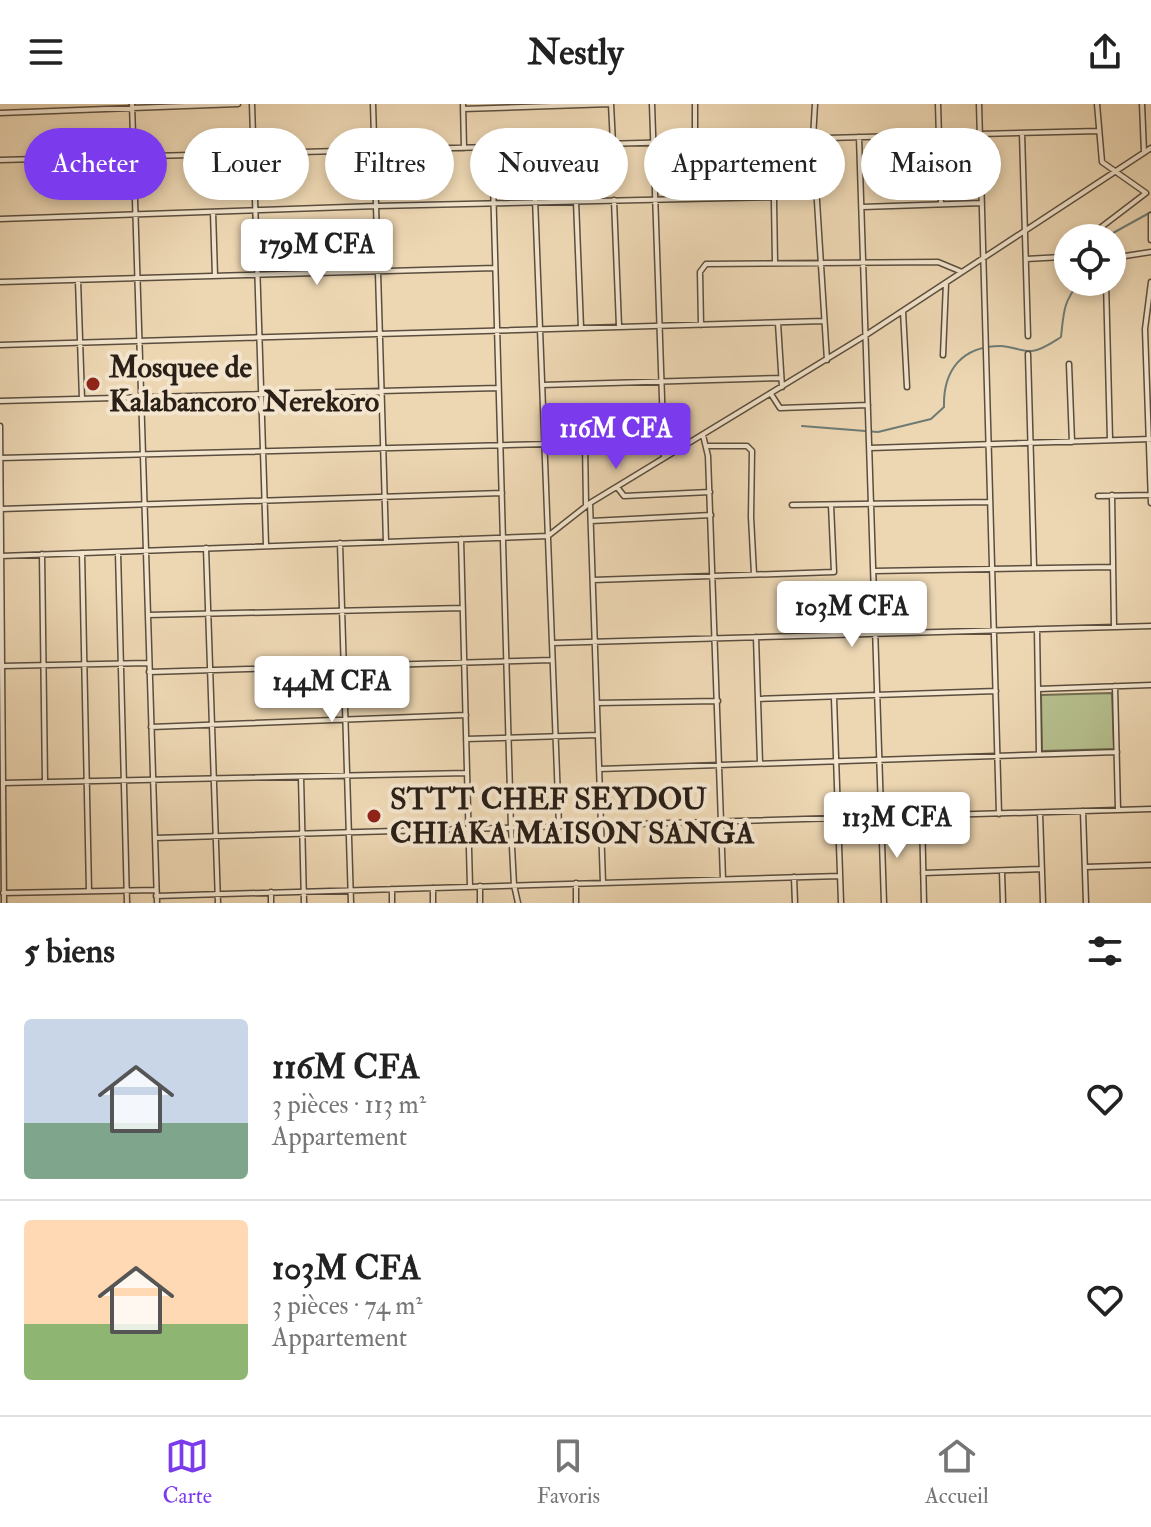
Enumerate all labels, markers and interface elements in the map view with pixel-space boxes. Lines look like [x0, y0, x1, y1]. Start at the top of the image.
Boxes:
icon: menu [24, 30, 68, 74]
text: Nestly [528, 30, 623, 75]
icon: share [1083, 30, 1127, 74]
chip: Acheter [24, 128, 167, 200]
chip: Louer [183, 128, 309, 200]
chip: Filtres [325, 128, 454, 200]
chip: Nouveau [470, 128, 628, 200]
chip: Appartement [644, 128, 845, 200]
chip: Maison [861, 128, 1001, 200]
pin: 179M CFA [234, 219, 400, 287]
map controls [1054, 224, 1126, 296]
button: locate [1054, 224, 1126, 296]
text: 179M CFA [259, 229, 375, 261]
place label: Mosquee de Kalabancoro Nerekoro [108, 349, 379, 420]
marker: Mosquee de Kalabancoro Nerekoro [84, 375, 102, 393]
pin: 116M CFA [533, 403, 699, 471]
text: 116M CFA [559, 413, 673, 445]
pin: 103M CFA [769, 581, 935, 649]
text: 103M CFA [795, 591, 909, 623]
pin: 144M CFA [249, 656, 415, 724]
text: 144M CFA [273, 666, 391, 698]
place label: STTT CHEF SEYDOU CHIAKA MAISON SANGA [390, 781, 755, 852]
pin: 113M CFA [814, 792, 980, 860]
text: 113M CFA [842, 802, 952, 834]
marker: STTT CHEF SEYDOU CHIAKA MAISON SANGA [365, 807, 383, 825]
icon: filters [1083, 929, 1127, 973]
text: 5 biens [24, 930, 115, 973]
text: 116M CFA [272, 1046, 420, 1089]
icon: home [88, 1051, 184, 1147]
icon: heart [1083, 1077, 1127, 1121]
text: 3 pièces · 113 m² [272, 1089, 426, 1121]
text: Appartement [272, 1121, 407, 1153]
text: 103M CFA [272, 1247, 421, 1290]
icon: home [88, 1252, 184, 1348]
icon: heart [1083, 1278, 1127, 1322]
text: 3 pièces · 74 m² [272, 1290, 423, 1322]
text: Appartement [272, 1322, 407, 1354]
tab: Carte [162, 1434, 212, 1510]
tab: Favoris [537, 1434, 600, 1510]
tab: Accueil [925, 1434, 989, 1510]

